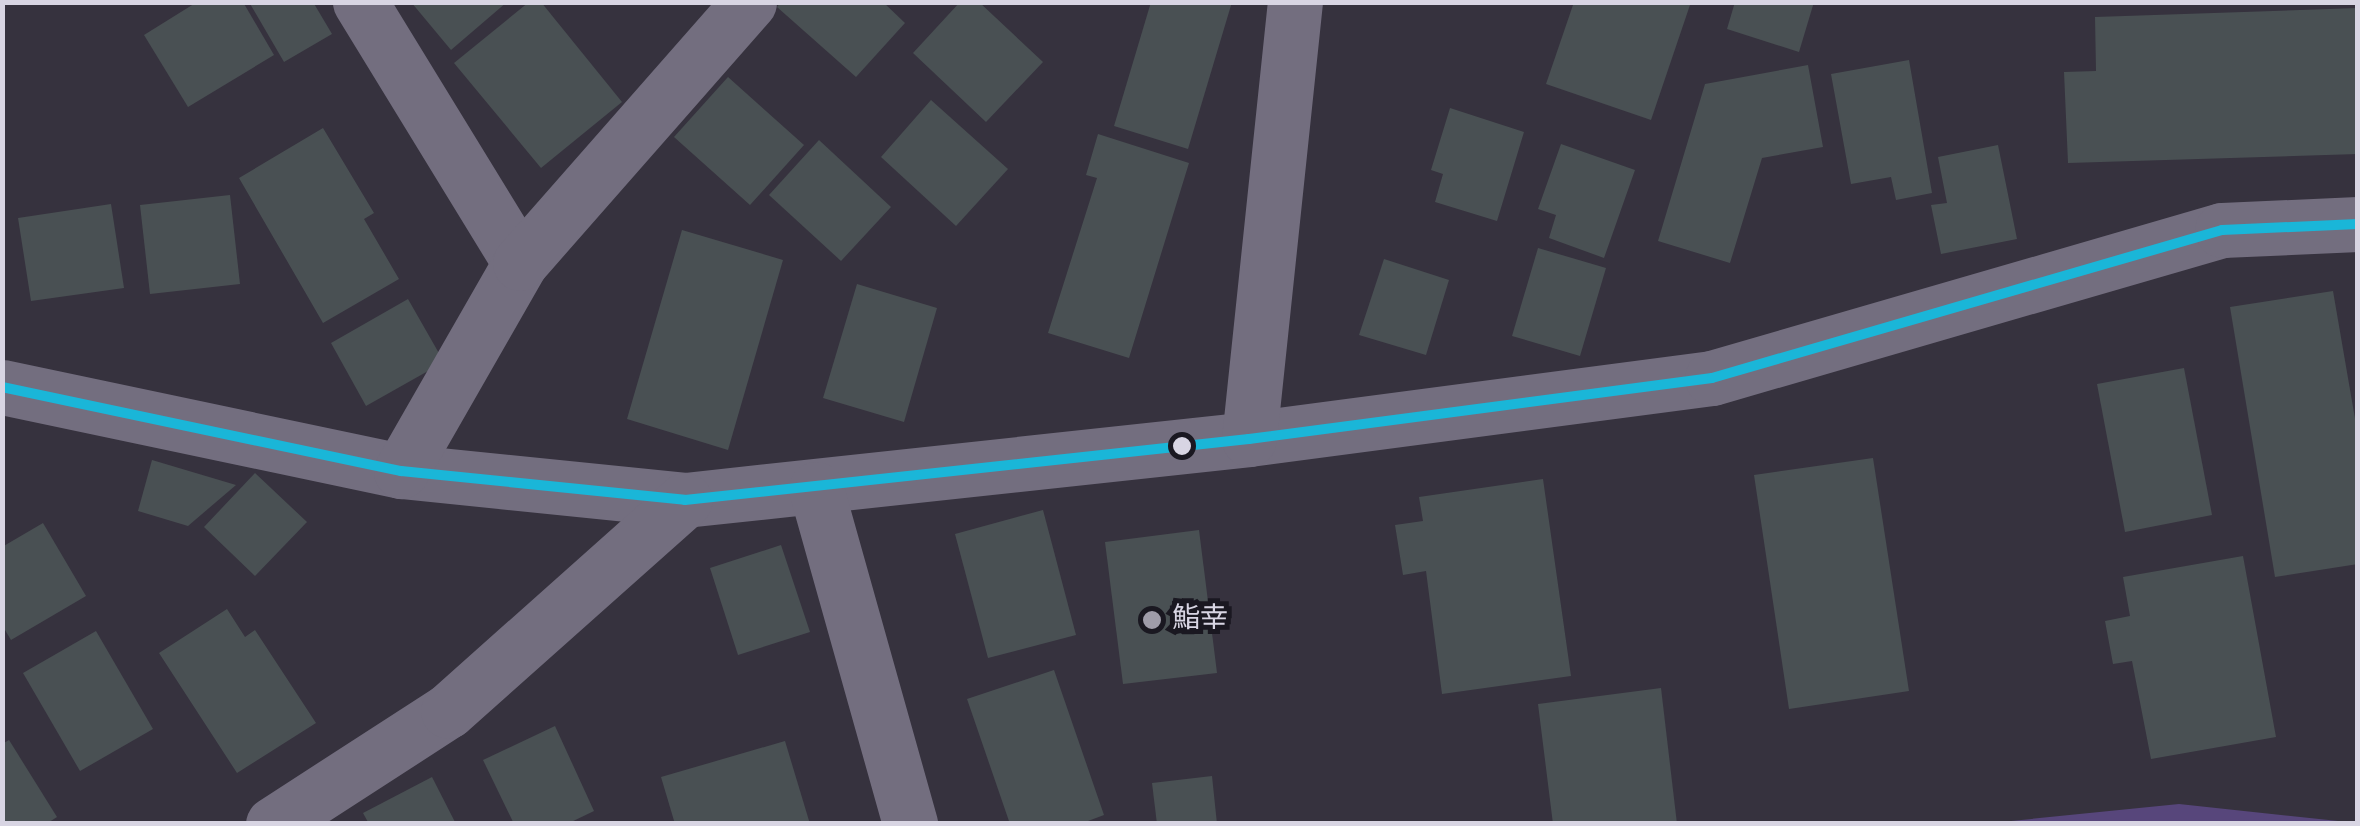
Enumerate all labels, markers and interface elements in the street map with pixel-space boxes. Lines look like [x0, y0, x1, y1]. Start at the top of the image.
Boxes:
unlabelled marker [1172, 436, 1192, 456]
place label: 鮨幸 [1172, 603, 1228, 637]
marker: 鮨幸 [1141, 609, 1163, 631]

